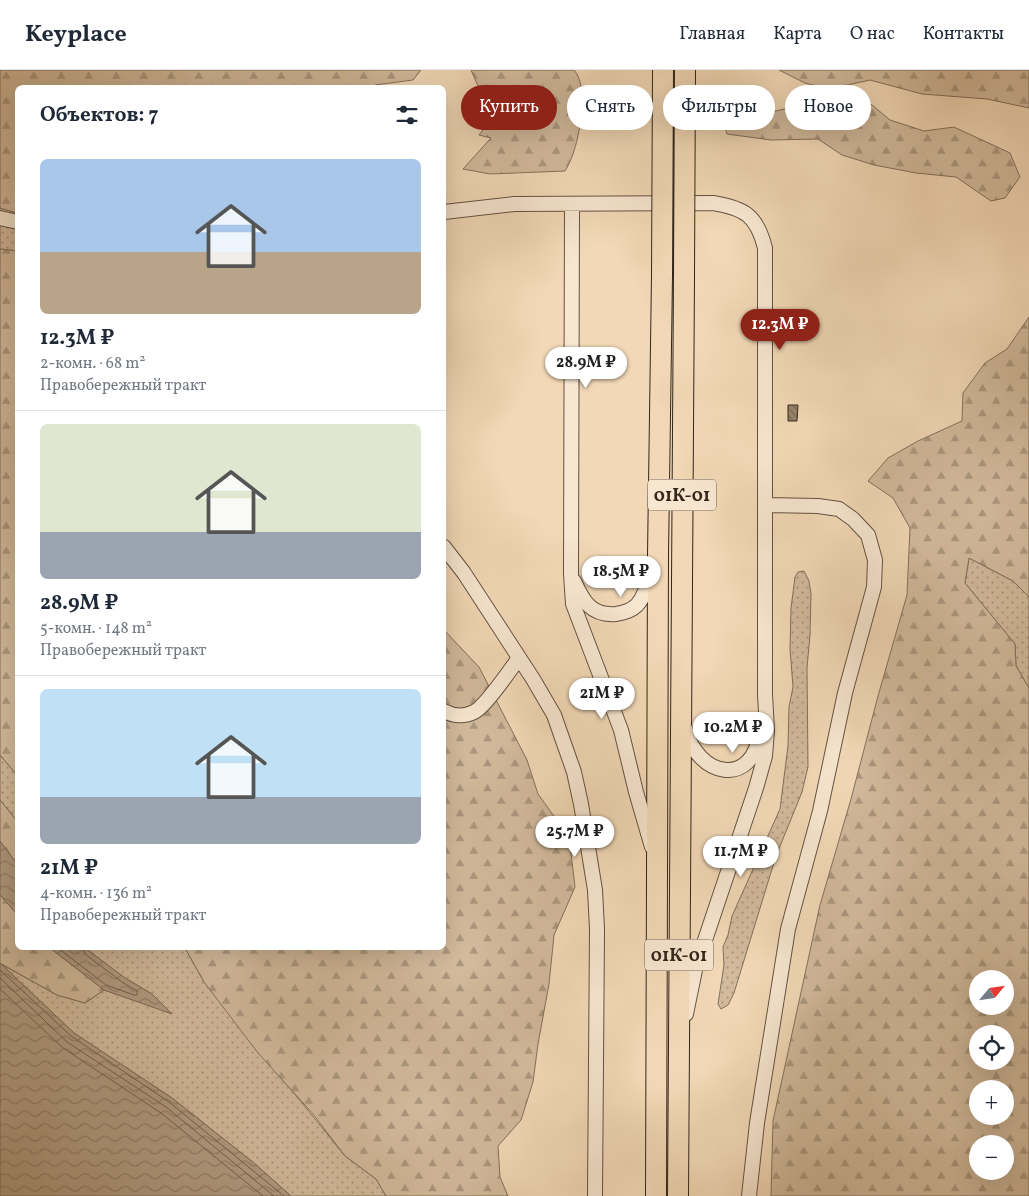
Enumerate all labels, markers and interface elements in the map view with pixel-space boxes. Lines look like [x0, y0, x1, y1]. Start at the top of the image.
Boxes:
text: Keyplace [25, 18, 127, 52]
text: Главная [679, 22, 745, 47]
text: Карта [773, 22, 822, 47]
text: О нас [850, 22, 895, 47]
text: Контакты [923, 22, 1004, 47]
chip: Купить [461, 85, 557, 130]
chip: Снять [567, 85, 653, 130]
chip: Фильтры [663, 85, 775, 130]
chip: Новое [785, 85, 871, 130]
text: Объектов: 7 [40, 101, 159, 130]
icon: filters [393, 101, 421, 129]
icon: home [186, 191, 276, 281]
pin: 12.3M ₽ [734, 308, 826, 351]
text: 12.3M ₽ [752, 314, 808, 336]
text: 12.3M ₽ [40, 324, 115, 353]
pin: 28.9M ₽ [540, 346, 632, 389]
text: 28.9M ₽ [556, 352, 616, 374]
text: 2-комн. · 68 m² [40, 353, 145, 375]
text: Правобережный тракт [40, 375, 206, 397]
icon: home [186, 457, 276, 547]
road number: 01К-01 [648, 480, 716, 510]
pin: 18.5M ₽ [575, 556, 667, 598]
text: 18.5M ₽ [593, 561, 649, 583]
text: 28.9M ₽ [40, 589, 118, 618]
text: 5-комн. · 148 m² [40, 618, 152, 640]
text: Правобережный тракт [40, 640, 206, 662]
pin: 21M ₽ [567, 678, 637, 720]
text: 21M ₽ [580, 683, 624, 705]
pin: 10.2M ₽ [687, 712, 779, 754]
text: 10.2M ₽ [704, 717, 762, 739]
icon: home [186, 722, 276, 812]
pin: 25.7M ₽ [529, 816, 621, 858]
text: 25.7M ₽ [546, 821, 604, 843]
pin: 11.7M ₽ [695, 836, 787, 878]
text: 11.7M ₽ [714, 841, 768, 863]
text: 21M ₽ [40, 854, 98, 883]
text: 4-комн. · 136 m² [40, 883, 152, 905]
text: Правобережный тракт [40, 905, 206, 927]
road number: 01К-01 [645, 940, 713, 970]
north arrow [969, 970, 1014, 1015]
map controls [969, 970, 1014, 1180]
button: locate [969, 1025, 1014, 1070]
button: + [969, 1080, 1014, 1125]
button: − [969, 1135, 1014, 1180]

